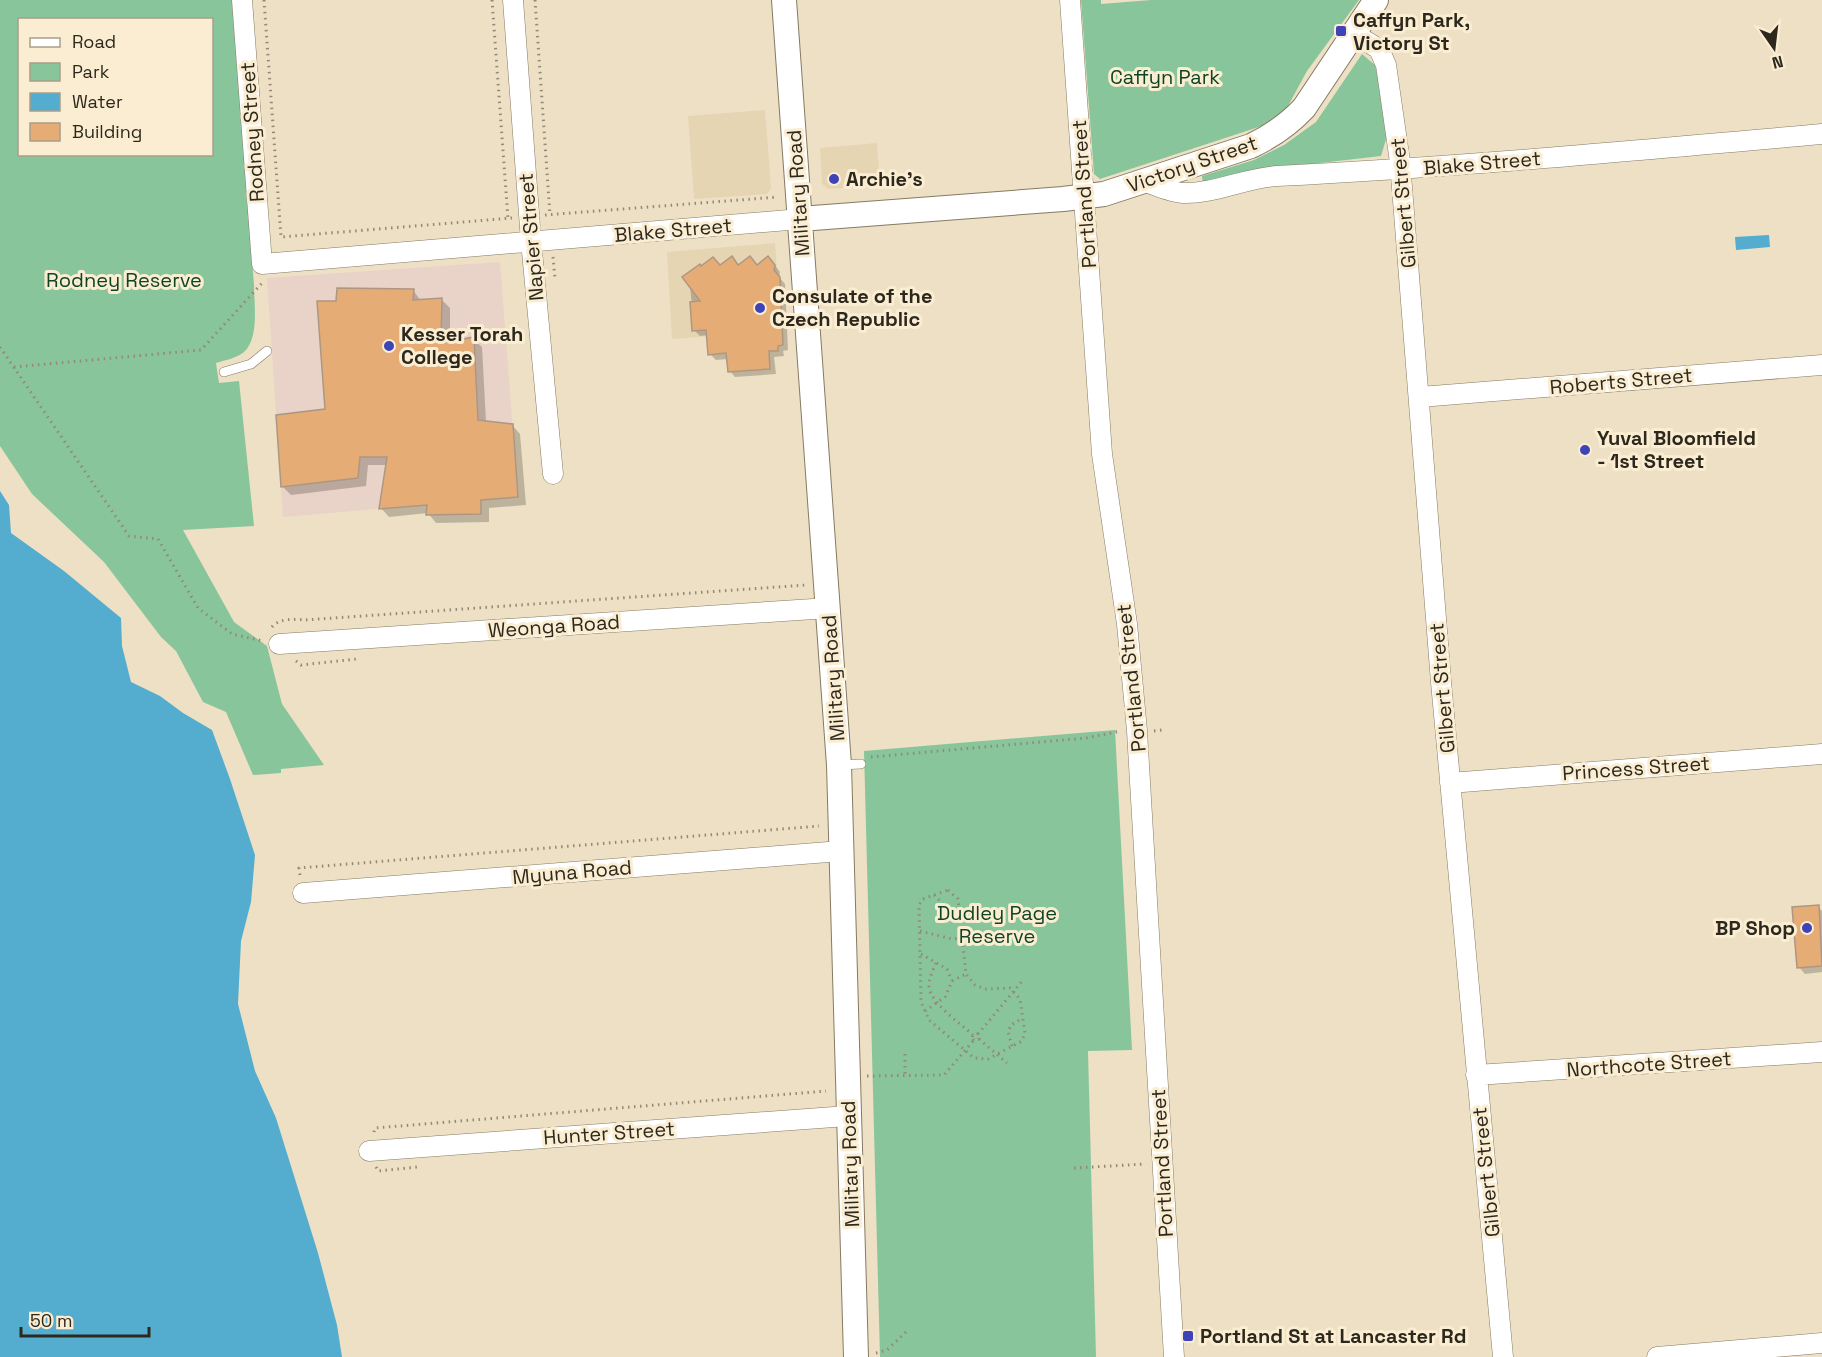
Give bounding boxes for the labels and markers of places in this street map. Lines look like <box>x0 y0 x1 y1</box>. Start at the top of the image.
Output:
place label: Caffyn Park, Victory St <box>1353 7 1470 56</box>
marker: Caffyn Park, Victory St <box>1334 24 1348 38</box>
place label: Archie's <box>846 166 923 192</box>
marker: Archie's <box>827 172 841 186</box>
place label: Consulate of the Czech Republic <box>772 283 932 332</box>
marker: Consulate of the Czech Republic <box>753 301 767 315</box>
place label: Kesser Torah College <box>401 321 523 370</box>
marker: Kesser Torah College <box>382 339 396 353</box>
place label: Yuval Bloomfield - 1st Street <box>1597 425 1756 474</box>
marker: Yuval Bloomfield - 1st Street <box>1578 443 1592 457</box>
place label: BP Shop <box>1715 915 1795 941</box>
marker: BP Shop <box>1800 921 1814 935</box>
place label: Portland St at Lancaster Rd <box>1200 1323 1466 1349</box>
marker: Portland St at Lancaster Rd <box>1181 1329 1195 1343</box>

